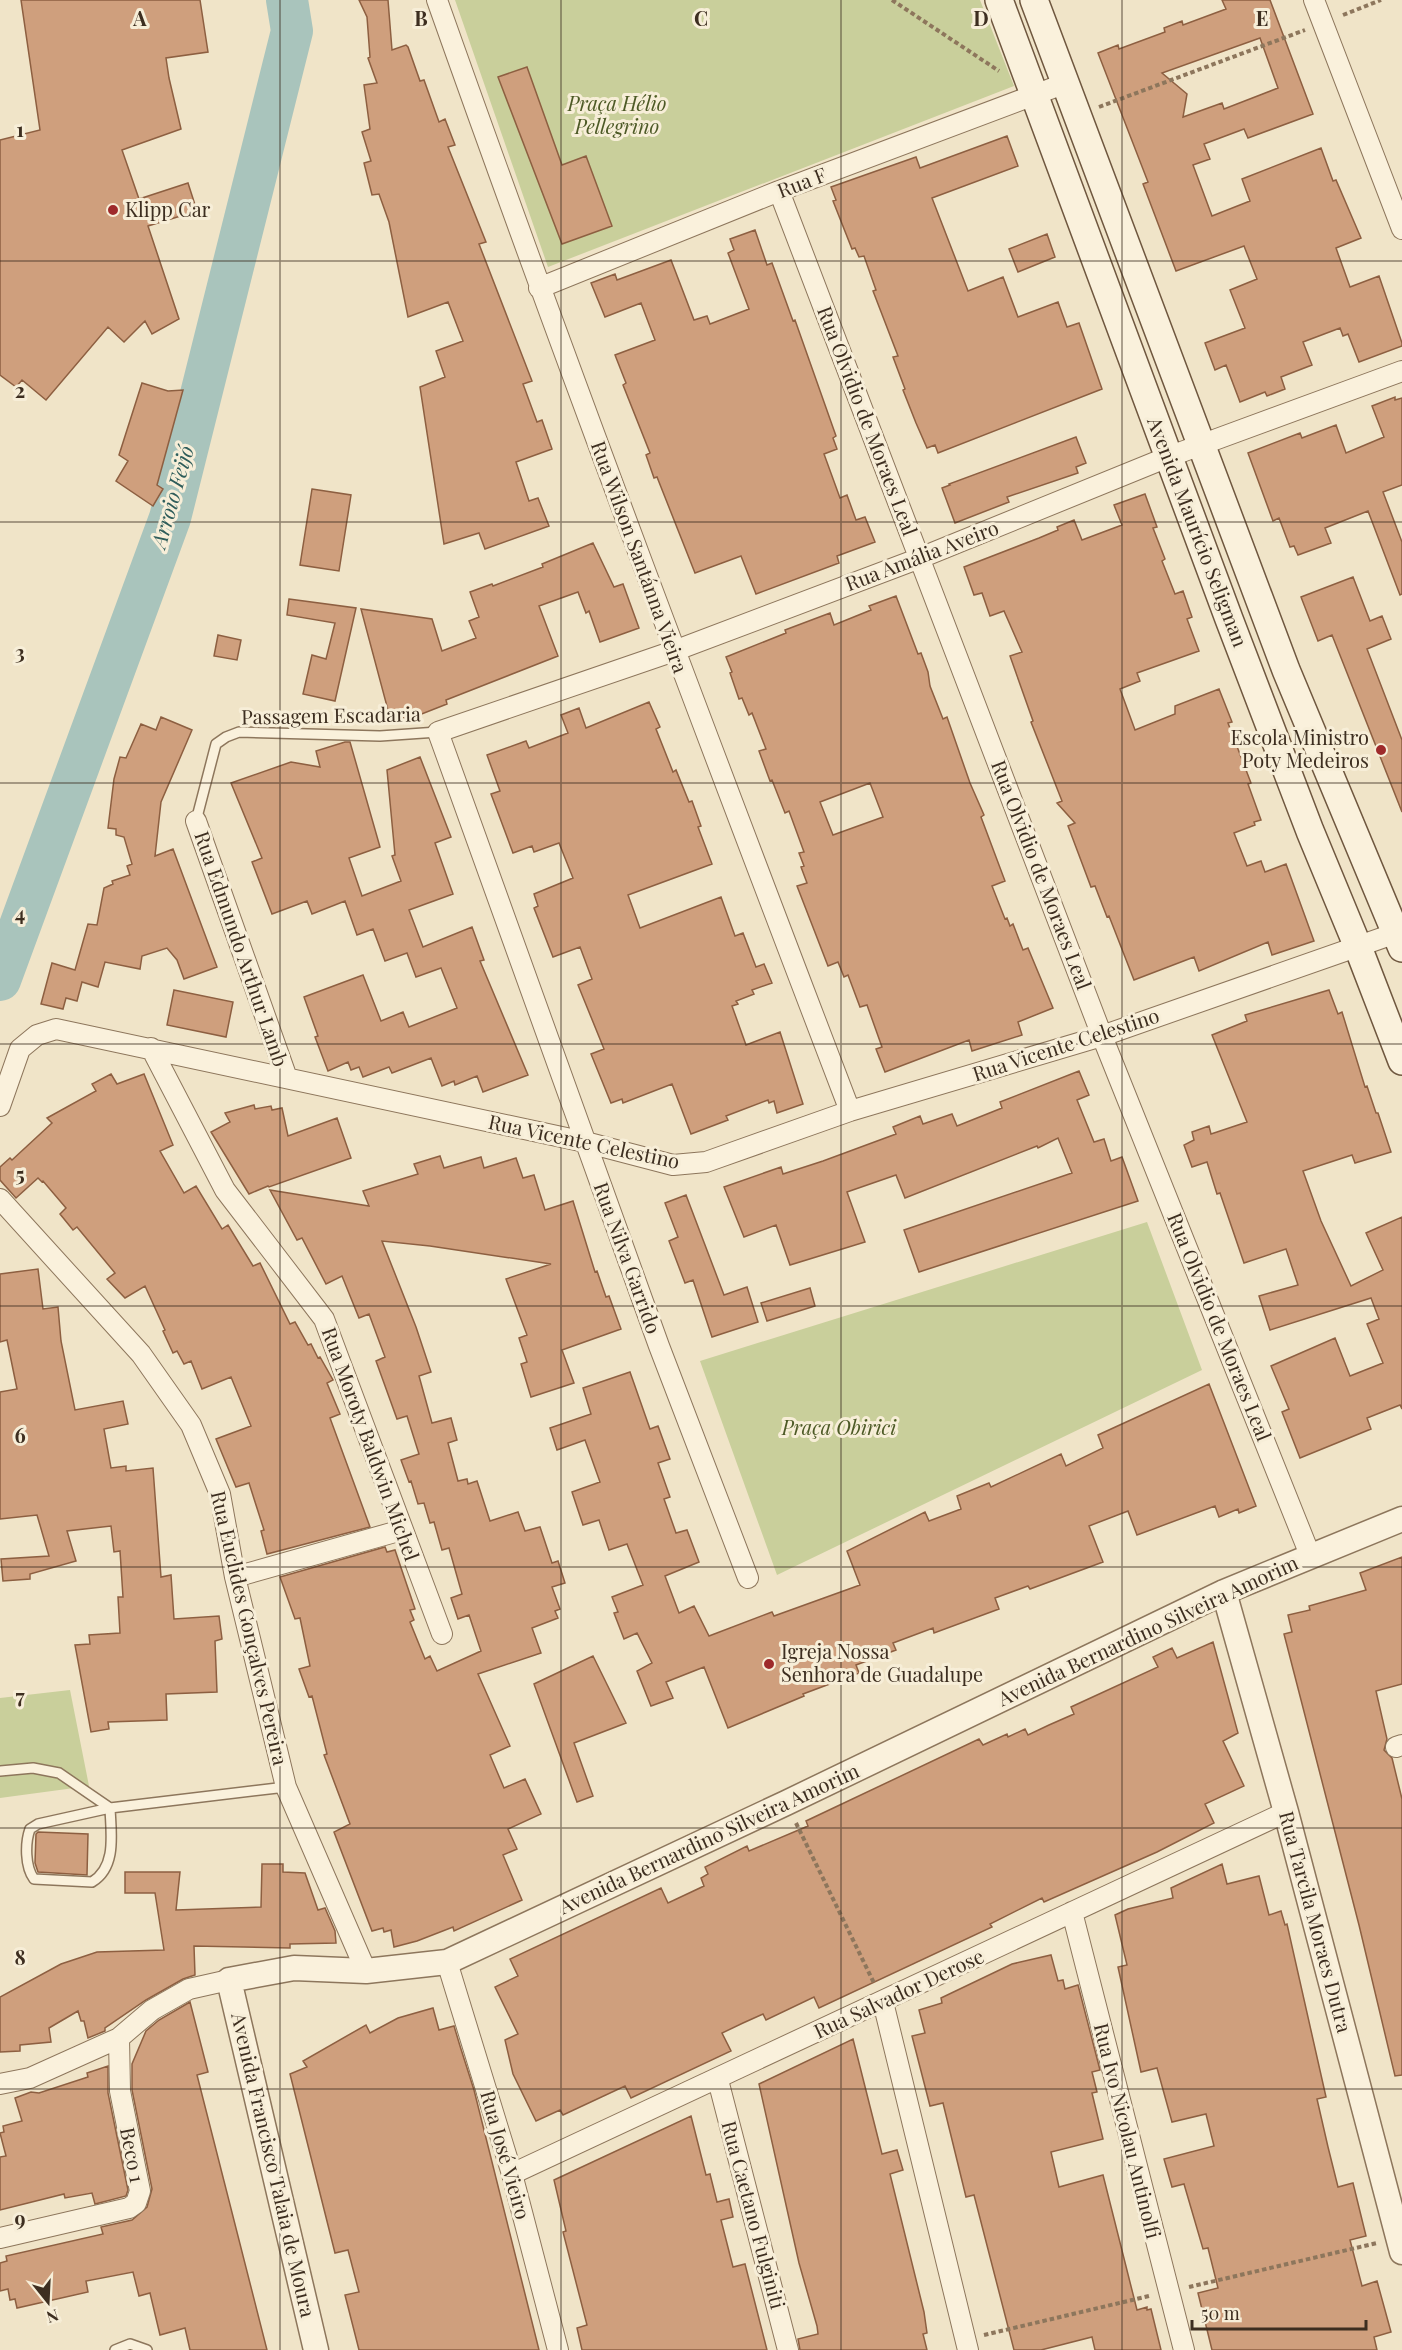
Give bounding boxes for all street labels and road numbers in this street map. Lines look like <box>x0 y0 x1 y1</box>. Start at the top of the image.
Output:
street label: Rua F <box>773 160 830 203</box>
street label: Rua Olvidio de Moraes Leal <box>812 302 925 539</box>
street label: Avenida Maurício Seligman <box>1142 412 1255 650</box>
street label: Rua Wilson Santánna Vieira <box>586 437 695 676</box>
street label: Rua Amália Aveiro <box>841 513 1002 596</box>
street label: Passagem Escadaria <box>241 699 421 730</box>
street label: Rua Olvidio de Moraes Leal <box>986 756 1099 993</box>
street label: Rua Edmundo Arthur Lamb <box>189 827 295 1070</box>
street label: Rua Vicente Celestino <box>969 1001 1162 1087</box>
street label: Rua Vicente Celestino <box>486 1107 682 1174</box>
street label: Rua Nilva Garrido <box>588 1178 668 1337</box>
street label: Rua Olvidio de Moraes Leal <box>1162 1208 1279 1445</box>
street label: Rua Moroty Baldwin Michel <box>317 1323 426 1564</box>
street label: Rua Euclides Gonçalves Pereira <box>206 1488 295 1768</box>
street label: Avenida Bernardino Silveira Amorim <box>992 1548 1302 1712</box>
street label: Avenida Bernardino Silveira Amorim <box>553 1756 863 1920</box>
street label: Rua Tarcila Moraes Dutra <box>1274 1808 1359 2035</box>
street label: Rua Salvador Derose <box>809 1941 988 2044</box>
street label: Avenida Francisco Talaia de Moura <box>226 2009 323 2320</box>
street label: Rua Ivo Nicolau Antinolfi <box>1089 2020 1168 2241</box>
street label: Rua José Vieiro <box>475 2087 538 2222</box>
street label: Rua Caetano Fulginiti <box>716 2117 793 2312</box>
street label: Beco 1 <box>115 2125 152 2185</box>

